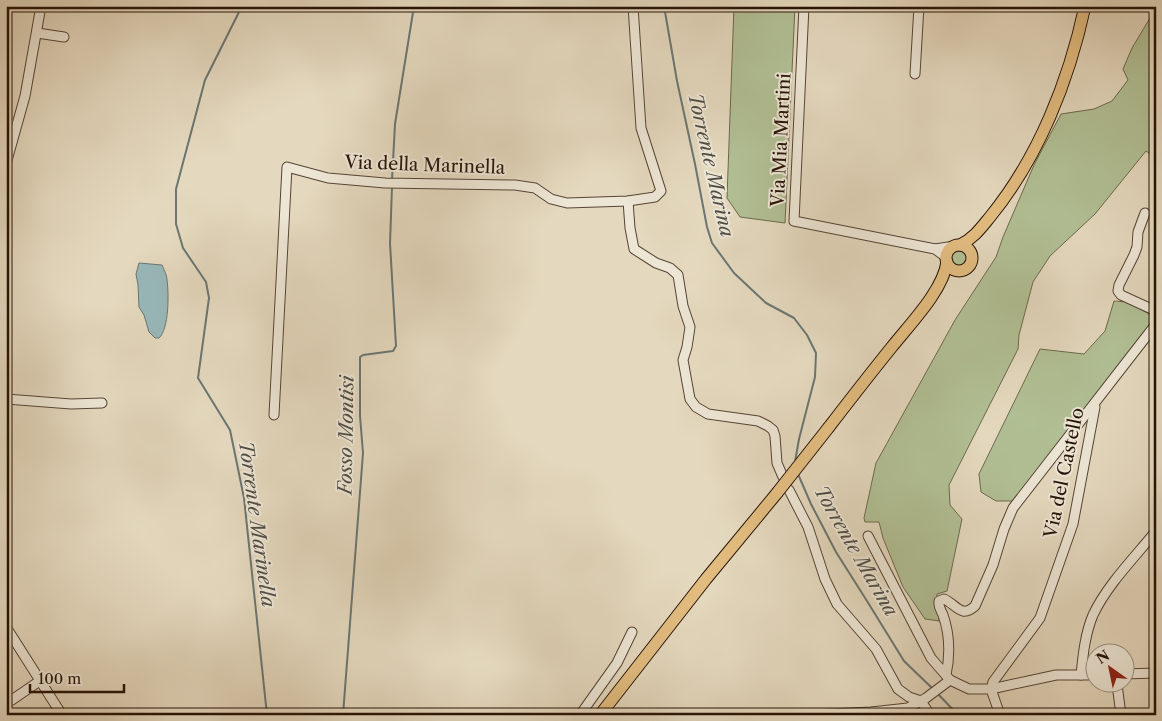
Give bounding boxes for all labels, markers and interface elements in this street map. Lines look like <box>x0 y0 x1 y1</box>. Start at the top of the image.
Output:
street label: Via Mia Martini <box>766 72 796 208</box>
water label: Torrente Marina <box>683 91 739 240</box>
street label: Via della Marinella <box>343 151 506 179</box>
water label: Fosso Montisi <box>333 374 359 497</box>
street label: Via del Castello <box>1039 406 1089 541</box>
water label: Torrente Marinella <box>234 439 280 609</box>
water label: Torrente Marina <box>809 482 903 621</box>
north arrow <box>1084 644 1134 694</box>
text: N <box>1093 646 1113 668</box>
scale bar <box>30 661 124 693</box>
text: 100 m <box>38 669 81 688</box>

